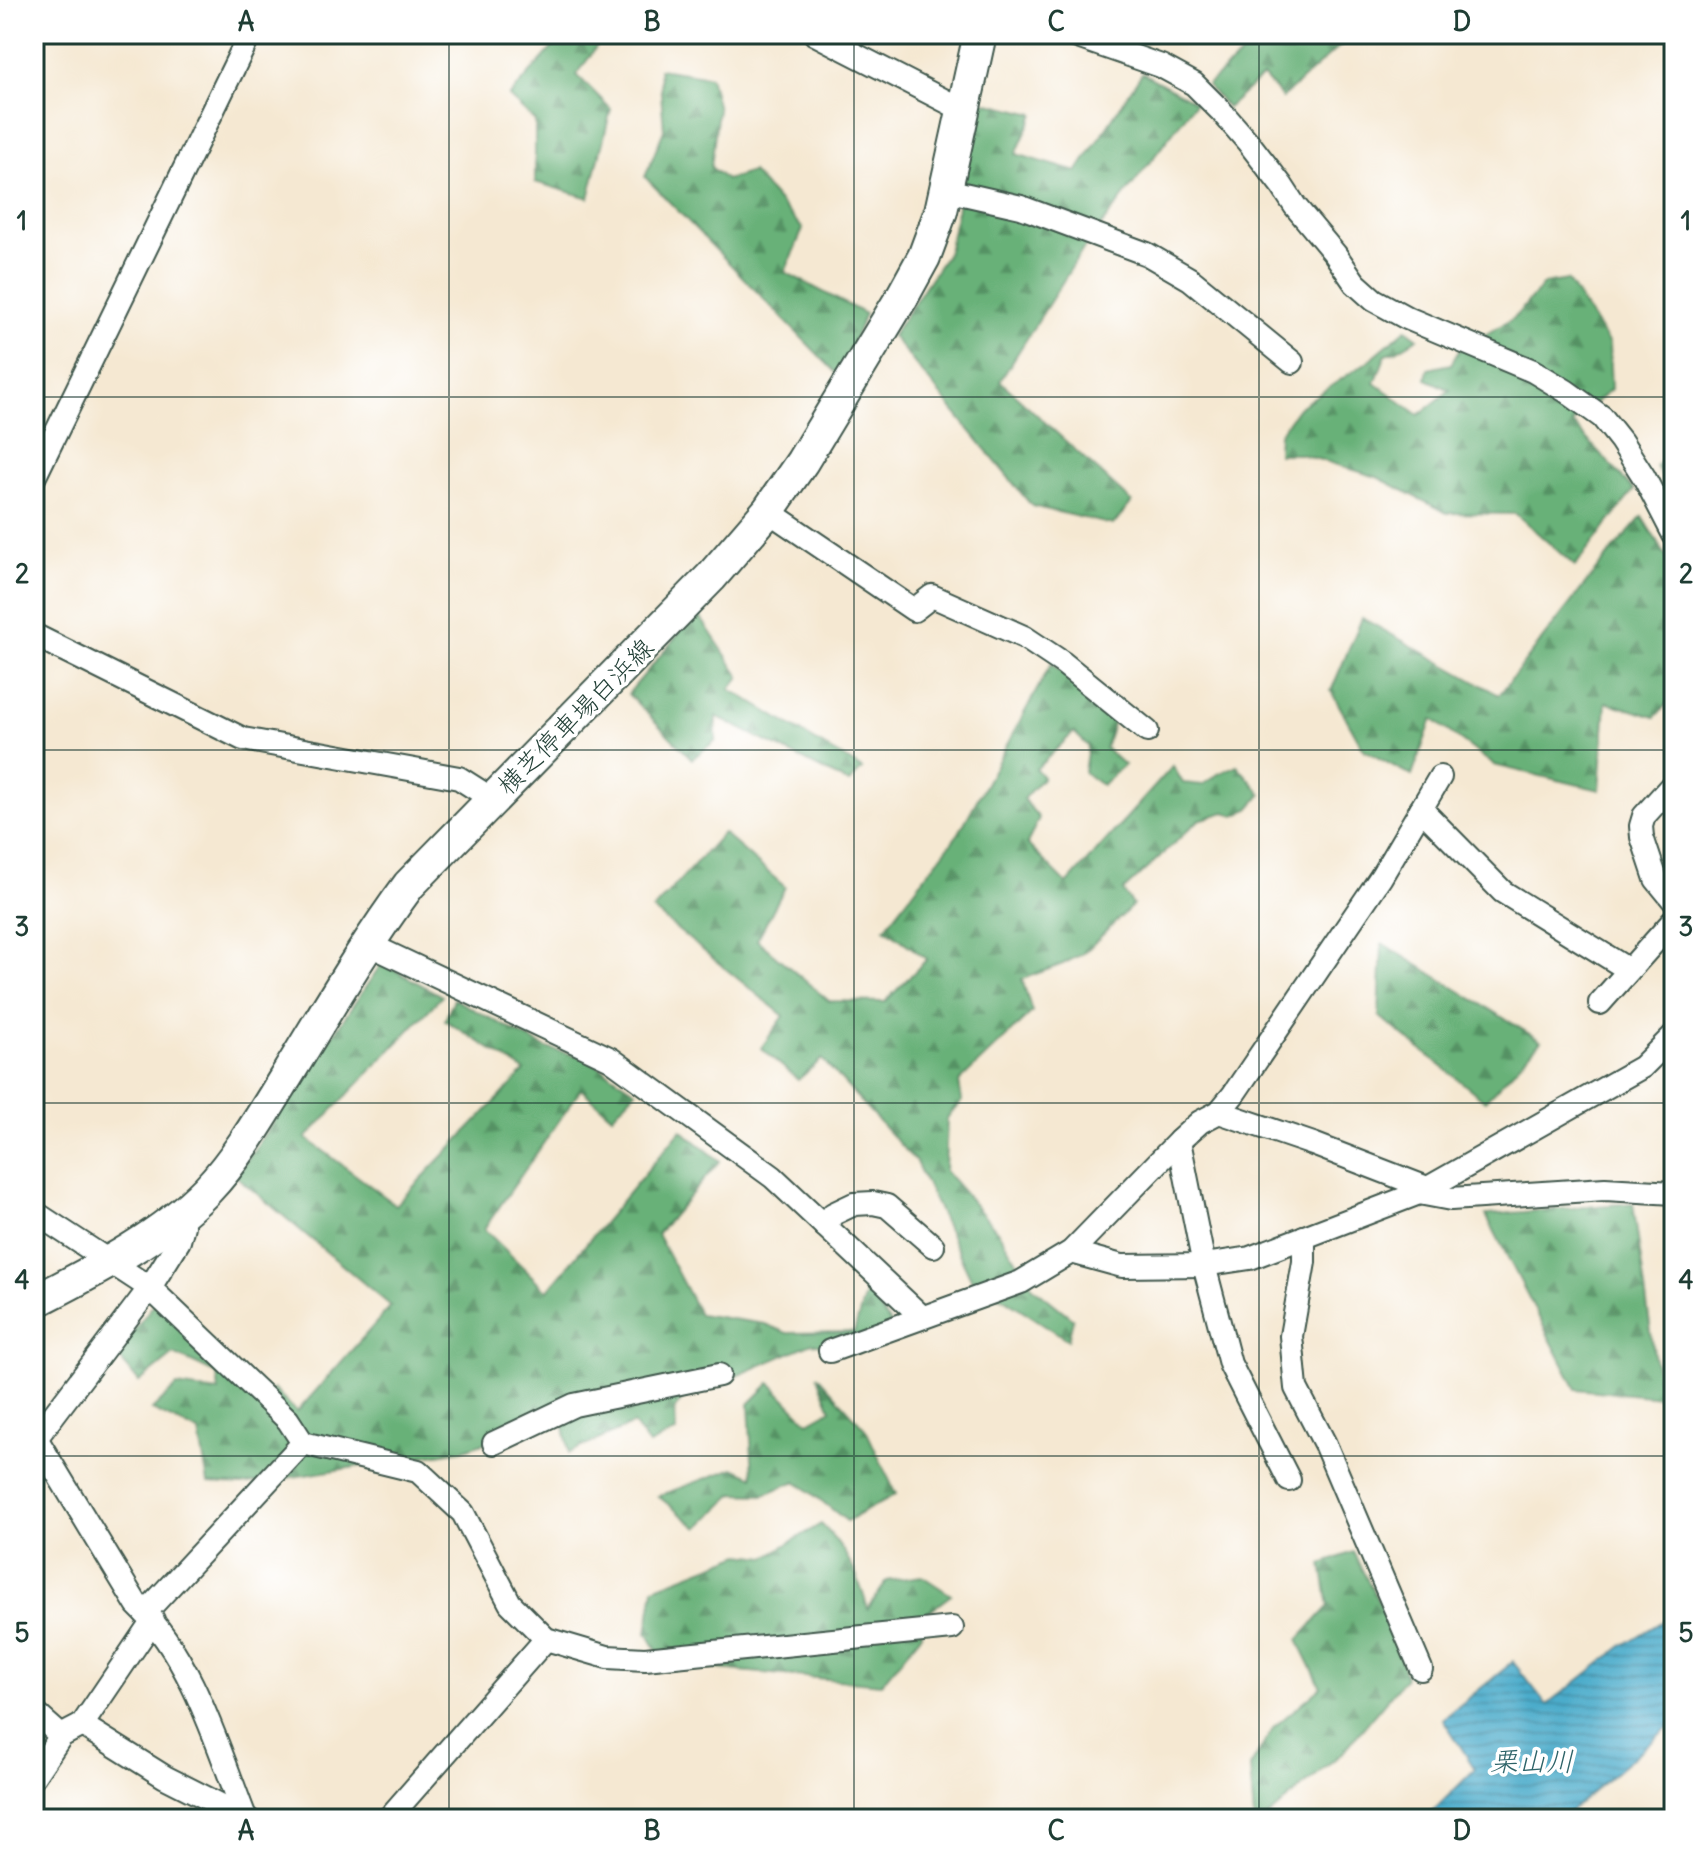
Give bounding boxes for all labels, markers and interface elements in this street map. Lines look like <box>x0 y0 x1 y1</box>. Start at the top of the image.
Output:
text: A <box>238 5 255 38</box>
text: B <box>643 5 661 38</box>
text: C <box>1047 5 1065 38</box>
text: D <box>1453 5 1471 38</box>
text: 1 <box>17 204 27 237</box>
text: 1 <box>1681 204 1691 237</box>
text: 2 <box>15 557 29 590</box>
text: 2 <box>1679 557 1693 590</box>
street label: 横芝停車場白浜線 <box>490 631 660 801</box>
text: 3 <box>15 910 29 943</box>
text: 3 <box>1679 910 1693 943</box>
text: 4 <box>14 1263 30 1296</box>
text: 4 <box>1678 1263 1694 1296</box>
text: 5 <box>15 1616 30 1649</box>
text: 5 <box>1679 1616 1694 1649</box>
water label: 栗山川 <box>1490 1743 1574 1779</box>
text: A <box>238 1814 255 1847</box>
text: B <box>643 1814 661 1847</box>
text: C <box>1047 1814 1065 1847</box>
text: D <box>1453 1814 1471 1847</box>

